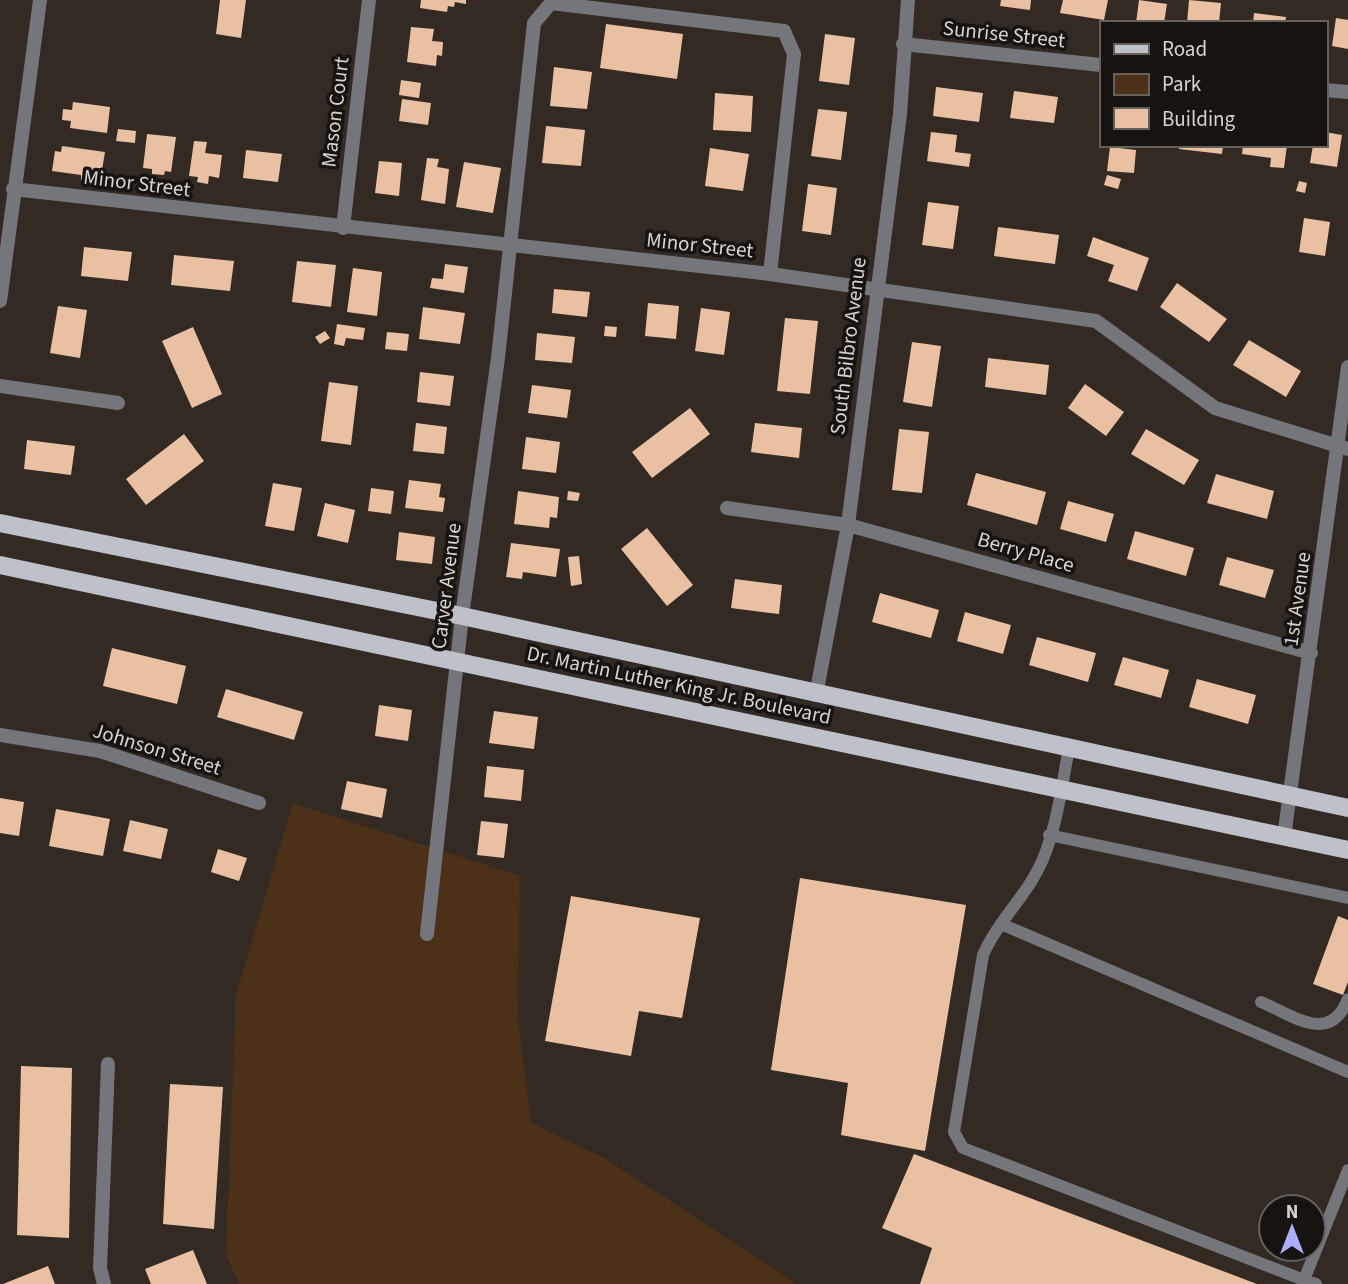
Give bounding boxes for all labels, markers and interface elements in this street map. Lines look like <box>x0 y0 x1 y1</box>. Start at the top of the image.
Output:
street label: Sunrise Street <box>941 13 1067 55</box>
legend <box>1100 21 1327 147</box>
text: Road <box>1162 34 1207 64</box>
street label: Mason Court <box>313 55 357 169</box>
text: Park <box>1162 69 1202 99</box>
text: Building <box>1162 104 1236 134</box>
street label: Minor Street <box>82 162 192 204</box>
street label: Minor Street <box>645 224 755 266</box>
street label: South Bilbro Avenue <box>822 256 874 436</box>
street label: Carver Avenue <box>423 521 469 651</box>
street label: Berry Place <box>974 524 1078 580</box>
street label: 1st Avenue <box>1276 550 1318 648</box>
street label: Dr. Martin Luther King Jr. Boulevard <box>524 638 834 732</box>
street label: Johnson Street <box>89 715 225 783</box>
north arrow <box>1257 1193 1327 1263</box>
text: N <box>1286 1199 1298 1226</box>

